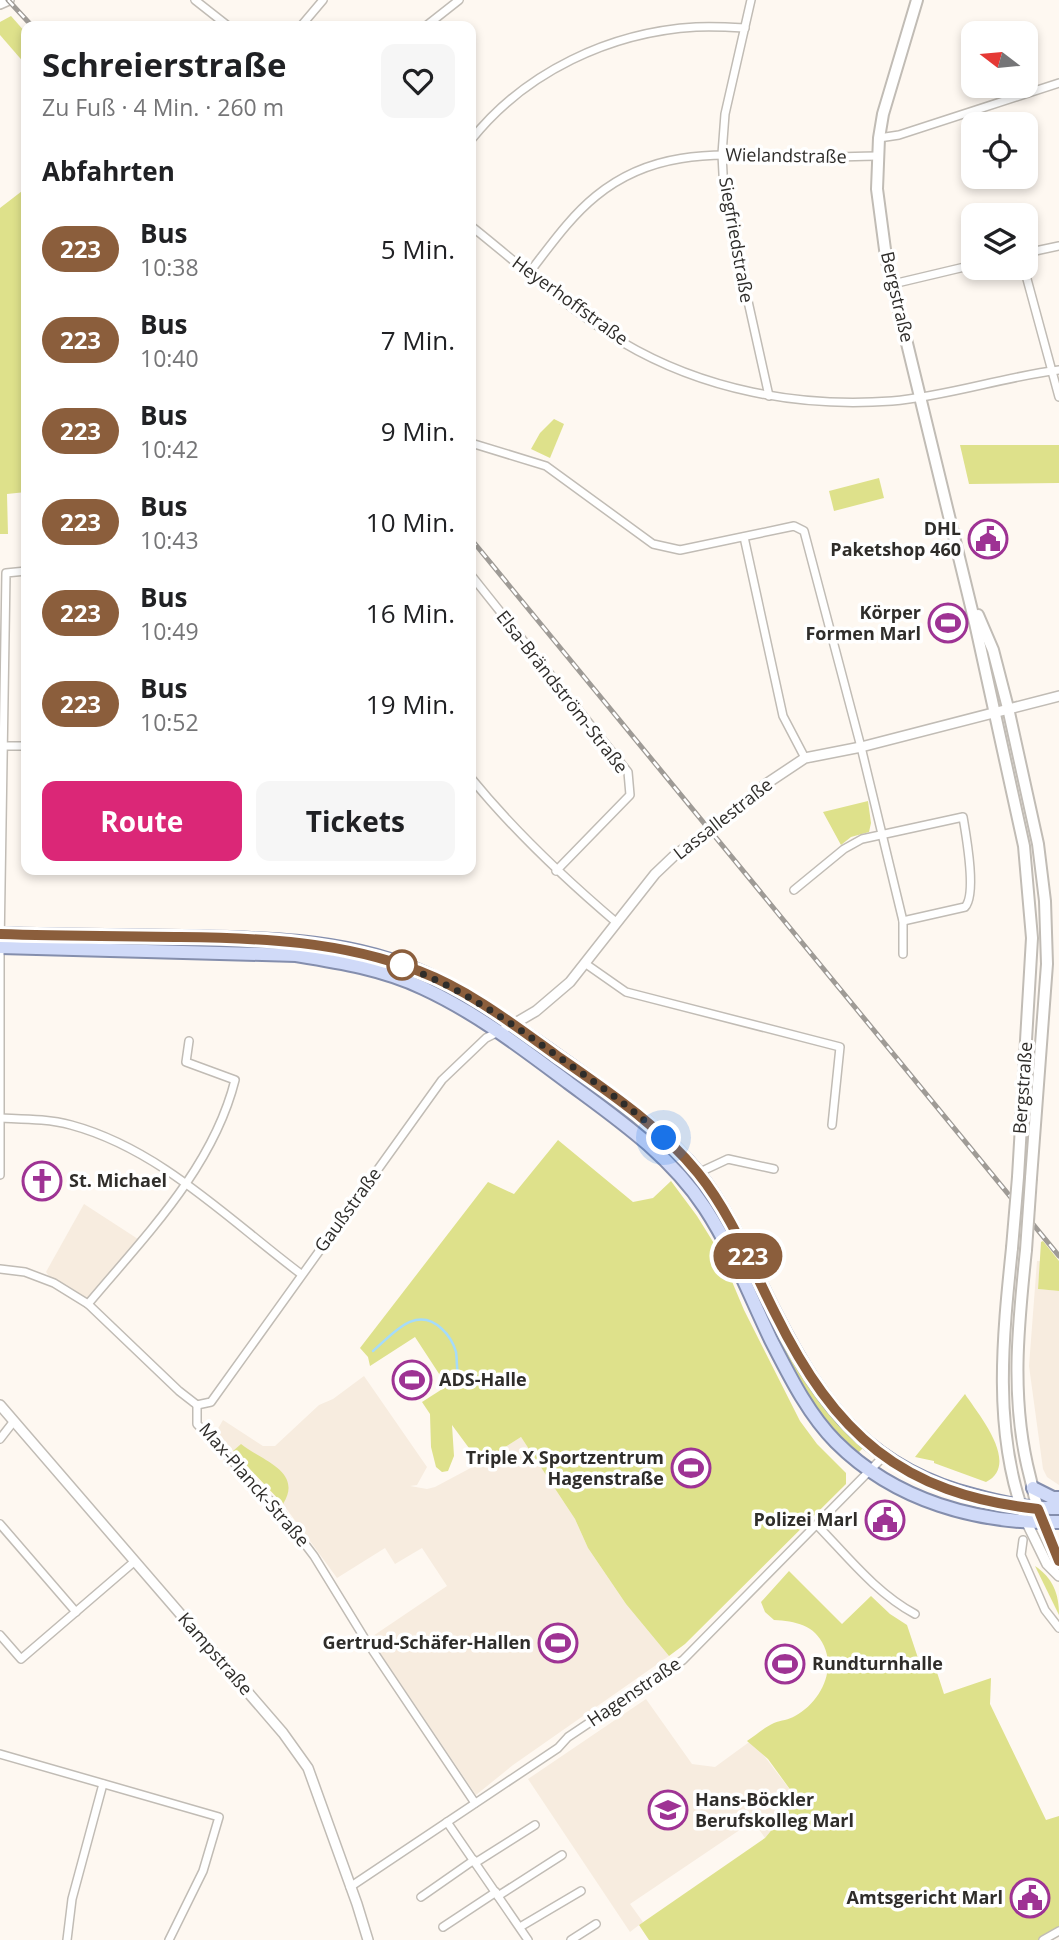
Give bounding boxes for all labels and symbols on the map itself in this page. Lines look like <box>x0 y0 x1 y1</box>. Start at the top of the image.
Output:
north arrow <box>961 21 1038 98</box>
street label: Wielandstraße <box>725 142 847 168</box>
street label: Siegfriedstraße <box>714 175 760 304</box>
street label: Bergstraße <box>876 249 920 345</box>
street label: Heyerhoffstraße <box>508 250 633 350</box>
place label: DHL Paketshop 460 <box>830 516 961 561</box>
public building icon: DHL Paketshop 460 <box>967 518 1009 560</box>
place label: Körper Formen Marl <box>805 600 921 645</box>
sports icon: Körper Formen Marl <box>927 602 969 644</box>
street label: Elsa-Brändström-Straße <box>492 605 634 778</box>
street label: Lassallestraße <box>668 772 777 864</box>
unlabelled marker <box>387 950 417 980</box>
street label: Bergstraße <box>1007 1041 1037 1135</box>
your location <box>646 1120 681 1155</box>
church icon: St. Michael <box>21 1160 63 1202</box>
street label: Gaußstraße <box>308 1162 386 1257</box>
place label: St. Michael <box>69 1168 167 1192</box>
line badge: 223 <box>708 1233 788 1279</box>
sports icon: ADS-Halle <box>391 1359 433 1401</box>
place label: ADS-Halle <box>439 1367 527 1391</box>
street label: Max-Planck-Straße <box>194 1417 315 1551</box>
place label: Triple X Sportzentrum Hagenstraße <box>466 1445 664 1490</box>
sports icon: Triple X Sportzentrum Hagenstraße <box>670 1447 712 1489</box>
public building icon: Polizei Marl <box>864 1499 906 1541</box>
place label: Polizei Marl <box>753 1507 858 1531</box>
street label: Kampstraße <box>173 1607 258 1700</box>
sports icon: Gertrud-Schäfer-Hallen <box>537 1622 579 1664</box>
place label: Gertrud-Schäfer-Hallen <box>323 1630 531 1654</box>
sports icon: Rundturnhalle <box>764 1643 806 1685</box>
street label: Hagenstraße <box>582 1651 685 1731</box>
place label: Rundturnhalle <box>812 1651 943 1675</box>
place label: Hans-Böckler Berufskolleg Marl <box>695 1787 854 1832</box>
school or university icon: Hans-Böckler Berufskolleg Marl <box>647 1789 689 1831</box>
public building icon: Amtsgericht Marl <box>1009 1877 1051 1919</box>
place label: Amtsgericht Marl <box>847 1885 1003 1909</box>

